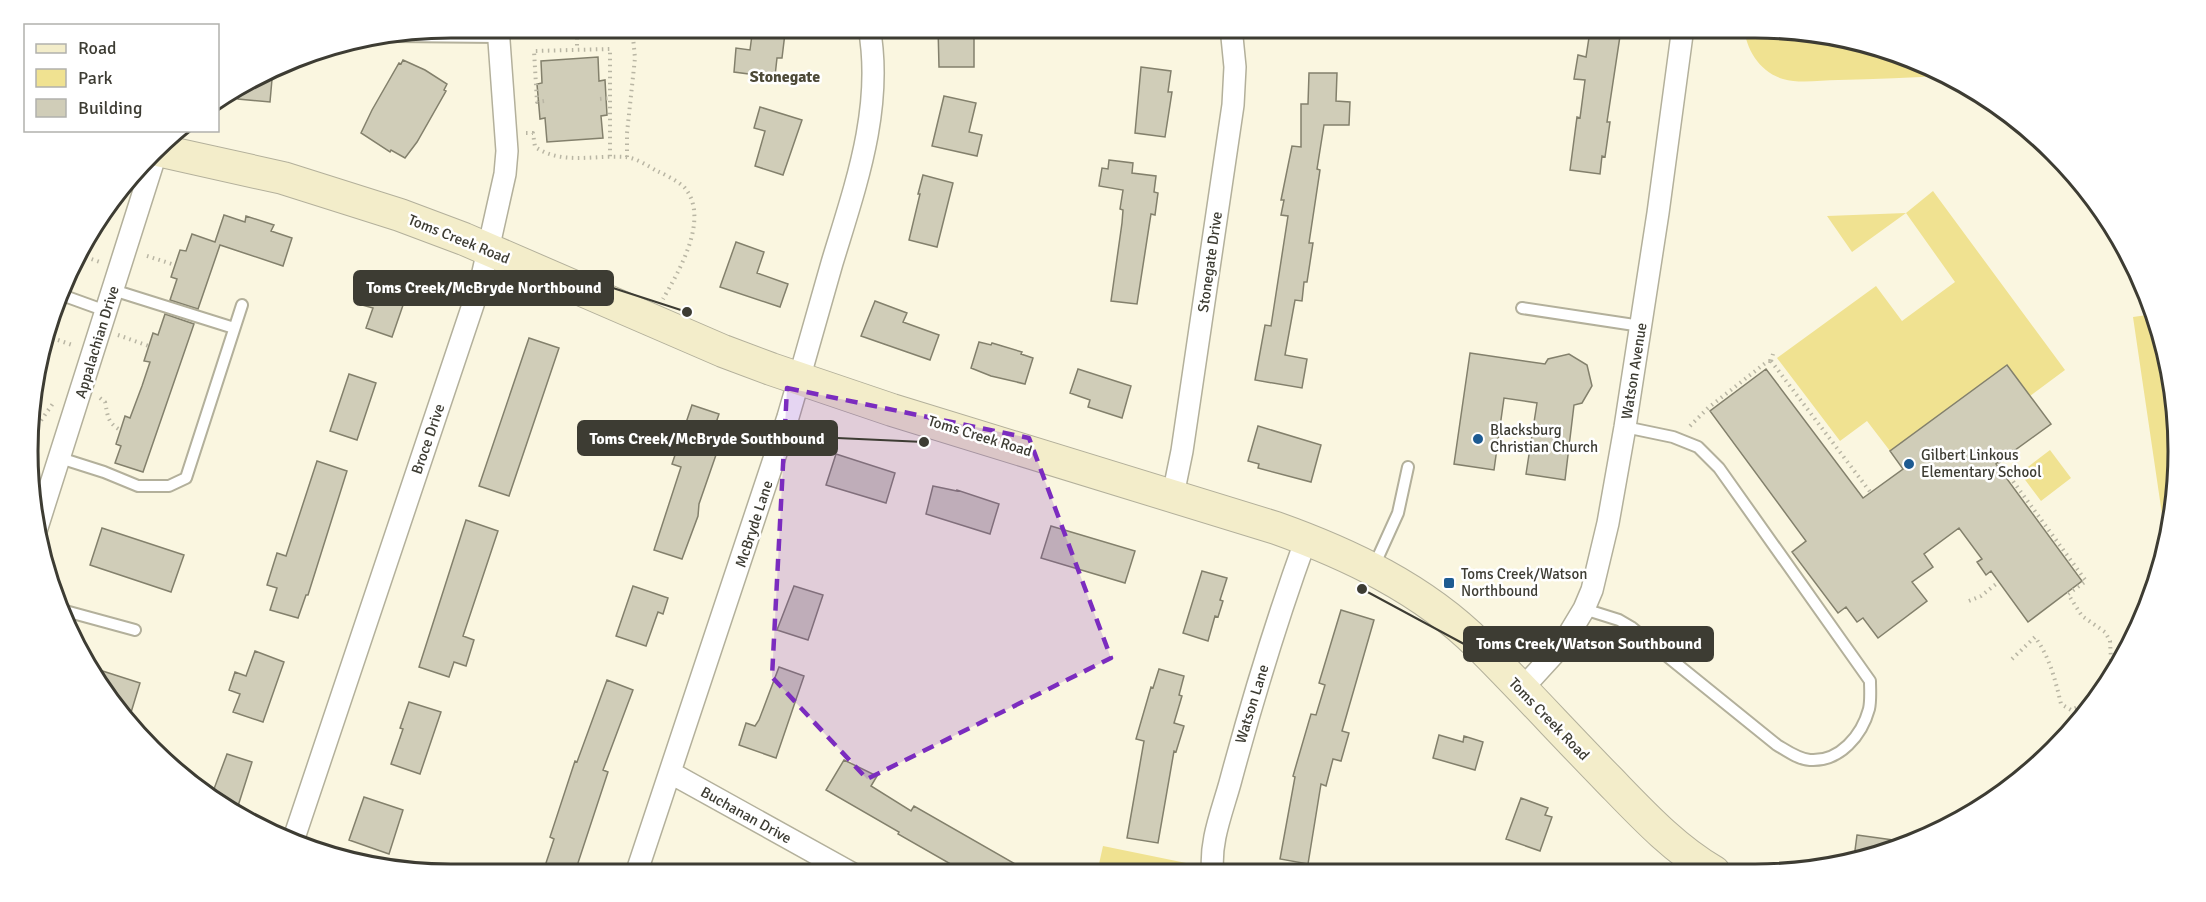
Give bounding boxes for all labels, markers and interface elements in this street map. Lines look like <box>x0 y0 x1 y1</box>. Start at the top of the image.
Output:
legend <box>24 24 219 132</box>
text: Road <box>78 37 117 59</box>
text: Park <box>78 67 113 89</box>
district label: Stonegate <box>750 67 820 87</box>
text: Building <box>78 97 142 119</box>
street label: Toms Creek Road <box>406 210 512 268</box>
street label: Stonegate Drive <box>1194 210 1226 314</box>
callout: Toms Creek/McBryde Northbound <box>354 271 613 305</box>
text: Toms Creek/McBryde Northbound <box>366 278 602 298</box>
street label: Appalachian Drive <box>71 284 123 400</box>
street label: Watson Avenue <box>1617 321 1651 421</box>
street label: Broce Drive <box>408 401 448 477</box>
street label: Toms Creek Road <box>926 412 1034 460</box>
callout: Toms Creek/McBryde Southbound <box>578 421 837 455</box>
place label: Blacksburg Christian Church <box>1490 421 1598 456</box>
text: Toms Creek/McBryde Southbound <box>589 429 825 449</box>
marker: Blacksburg Christian Church <box>1471 432 1485 446</box>
place label: Gilbert Linkous Elementary School <box>1921 446 2042 481</box>
marker: Gilbert Linkous Elementary School <box>1902 457 1916 471</box>
street label: McBryde Lane <box>731 478 777 570</box>
place label: Toms Creek/Watson Northbound <box>1461 565 1587 600</box>
marker: Toms Creek/Watson Northbound <box>1442 576 1456 590</box>
callout: Toms Creek/Watson Southbound <box>1464 627 1713 661</box>
text: Toms Creek/Watson Southbound <box>1476 634 1702 654</box>
street label: Watson Lane <box>1231 662 1273 746</box>
street label: Toms Creek Road <box>1505 674 1593 764</box>
street label: Buchanan Drive <box>698 783 794 847</box>

